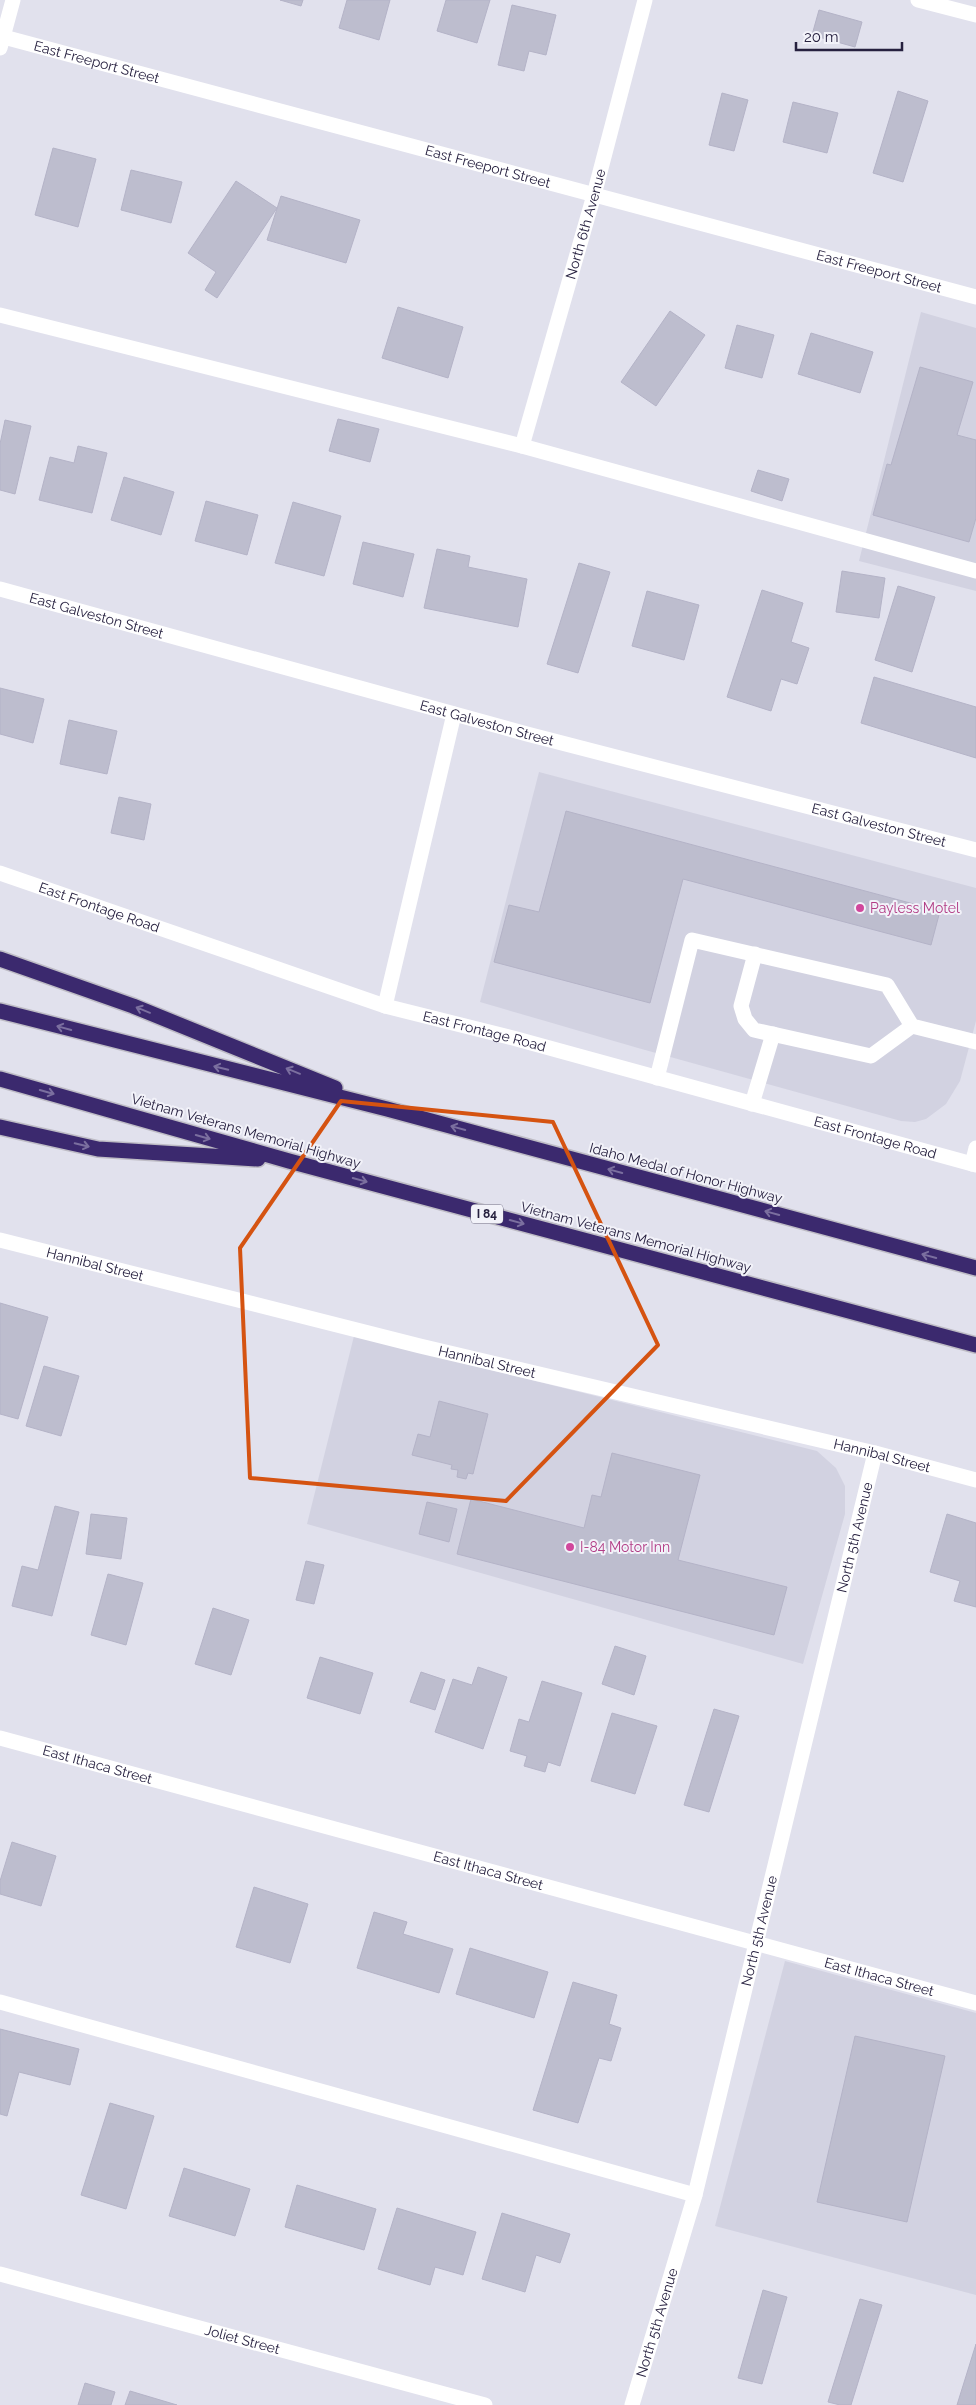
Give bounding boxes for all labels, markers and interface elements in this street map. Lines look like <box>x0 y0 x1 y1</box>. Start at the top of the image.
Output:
scale bar <box>796 20 902 52</box>
text: 20 m <box>804 28 839 46</box>
street label: East Freeport Street <box>32 37 161 86</box>
street label: East Freeport Street <box>423 142 553 191</box>
street label: North 6th Avenue <box>562 167 609 281</box>
street label: East Freeport Street <box>815 247 944 296</box>
street label: East Galveston Street <box>28 589 165 642</box>
street label: East Galveston Street <box>418 697 556 749</box>
street label: East Galveston Street <box>810 800 948 850</box>
street label: East Frontage Road <box>37 879 162 935</box>
place label: Payless Motel <box>870 900 960 916</box>
marker: Payless Motel <box>854 902 866 914</box>
one-way arrow <box>136 1005 151 1015</box>
street label: East Frontage Road <box>421 1008 548 1055</box>
one-way arrow <box>56 1022 72 1032</box>
one-way arrow <box>214 1063 230 1072</box>
one-way arrow <box>286 1066 301 1075</box>
one-way arrow <box>38 1088 54 1098</box>
street label: Vietnam Veterans Memorial Highway <box>129 1091 363 1172</box>
street label: East Frontage Road <box>812 1113 938 1162</box>
one-way arrow <box>451 1123 467 1133</box>
one-way arrow <box>195 1133 211 1142</box>
street label: Idaho Medal of Honor Highway <box>588 1140 785 1207</box>
one-way arrow <box>73 1141 89 1150</box>
one-way arrow <box>608 1165 624 1175</box>
one-way arrow <box>351 1176 367 1186</box>
street label: Vietnam Veterans Memorial Highway <box>519 1198 753 1276</box>
road number: I 84 <box>471 1204 503 1224</box>
one-way arrow <box>765 1208 781 1217</box>
one-way arrow <box>508 1218 524 1227</box>
street label: Hannibal Street <box>45 1244 145 1284</box>
one-way arrow <box>921 1250 937 1260</box>
street label: Hannibal Street <box>437 1343 538 1381</box>
street label: Hannibal Street <box>832 1436 933 1476</box>
street label: North 5th Avenue <box>833 1480 876 1594</box>
place label: I-84 Motor Inn <box>580 1539 670 1555</box>
marker: I-84 Motor Inn <box>564 1541 576 1553</box>
street label: East Ithaca Street <box>41 1742 154 1787</box>
street label: East Ithaca Street <box>432 1848 545 1893</box>
street label: North 5th Avenue <box>738 1874 780 1988</box>
street label: East Ithaca Street <box>823 1954 936 1999</box>
street label: North 5th Avenue <box>633 2266 681 2379</box>
street label: Joliet Street <box>203 2322 282 2357</box>

